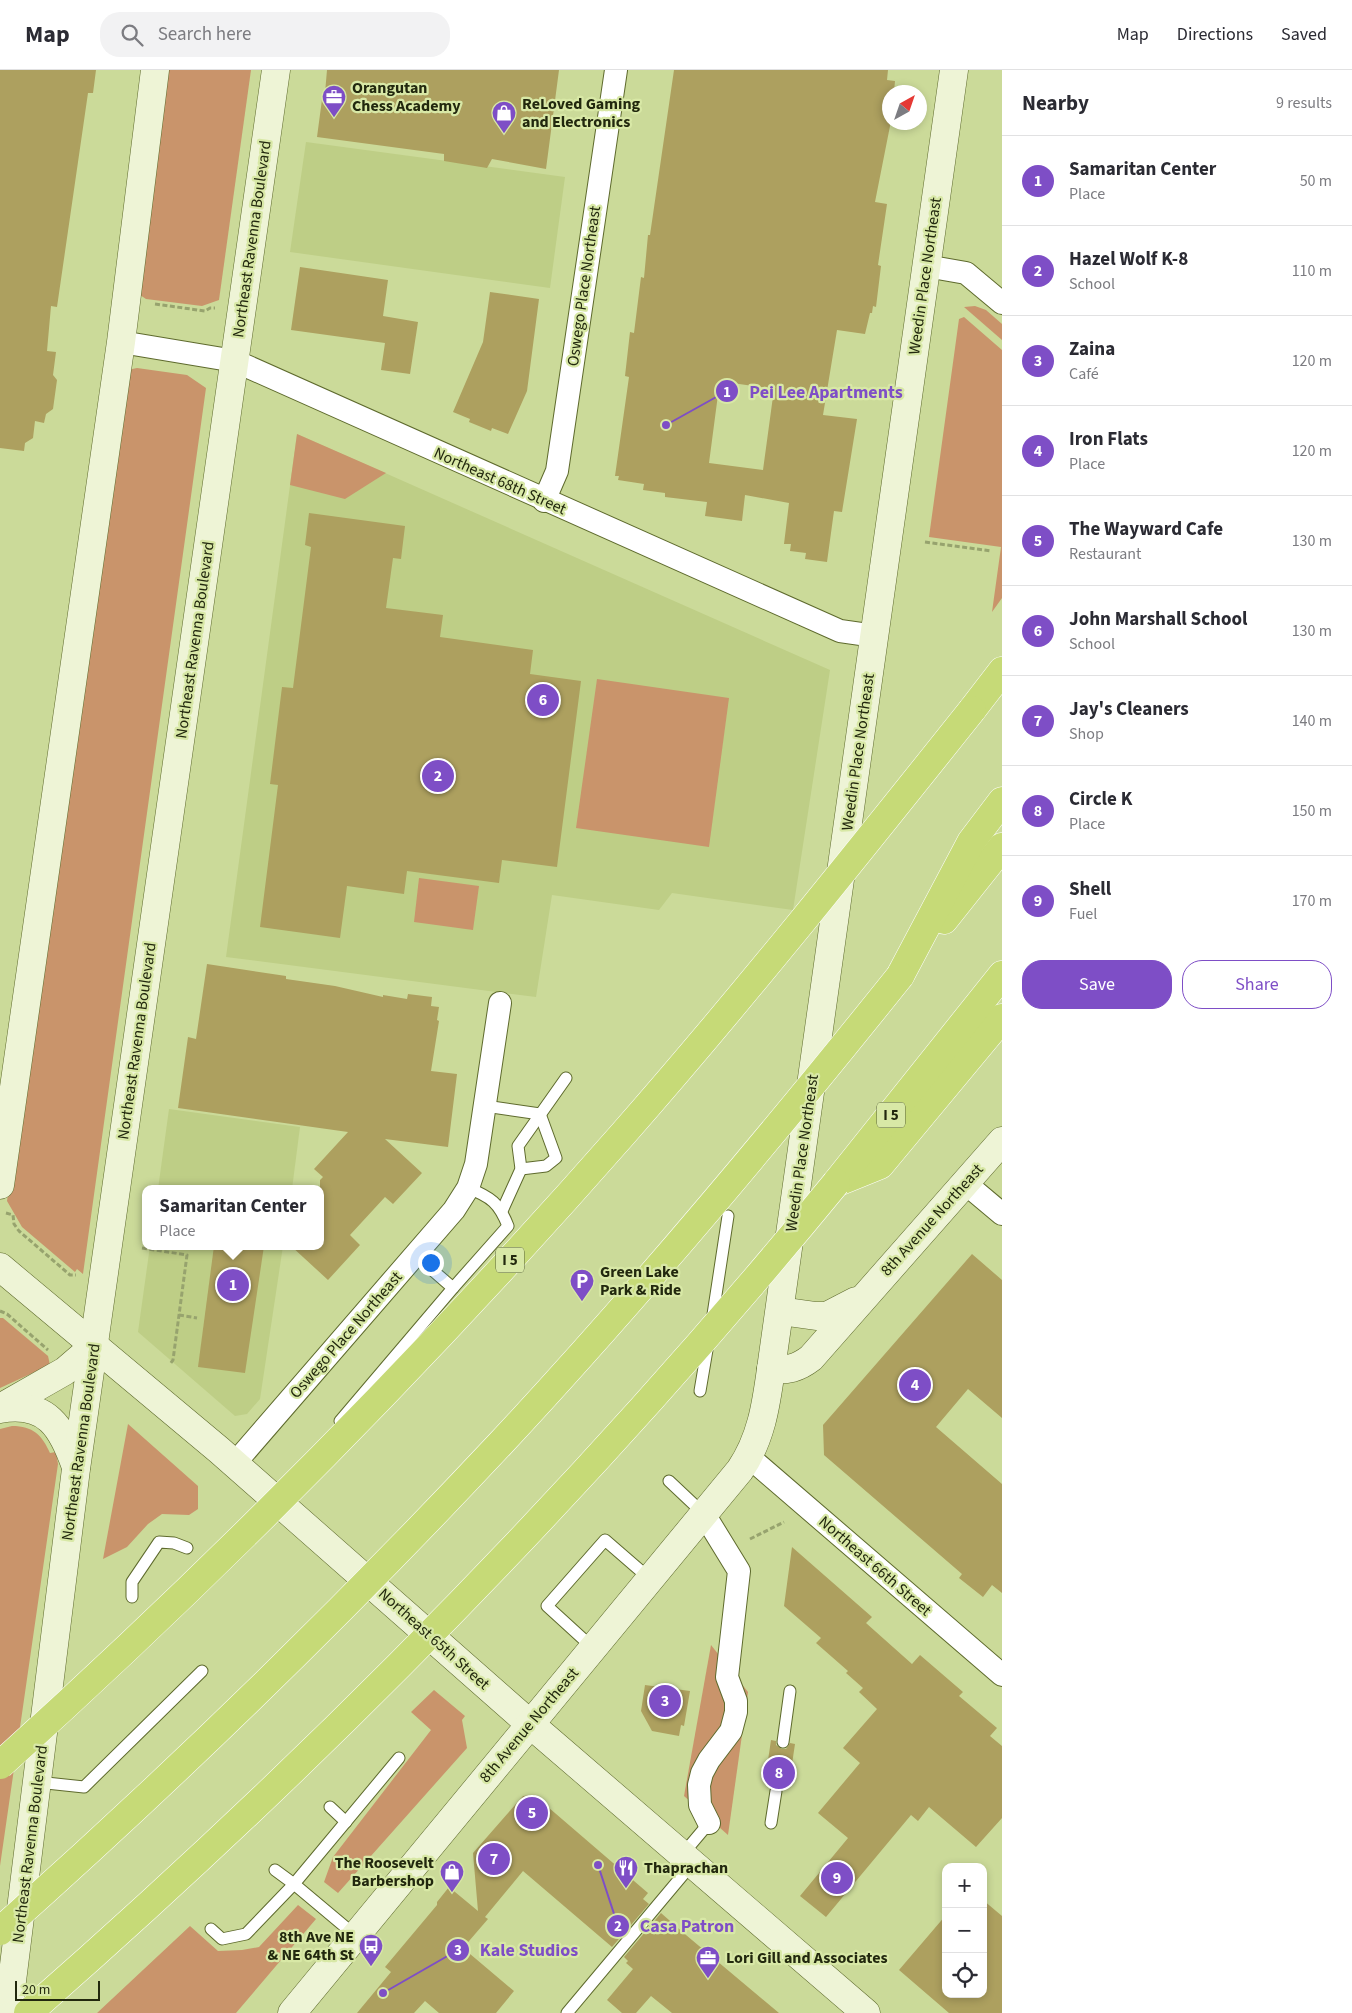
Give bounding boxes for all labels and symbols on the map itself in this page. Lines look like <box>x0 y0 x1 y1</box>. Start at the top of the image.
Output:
place label: Orangutan Chess Academy <box>352 77 461 117</box>
office icon: Orangutan Chess Academy <box>321 84 347 118</box>
north arrow <box>882 85 927 130</box>
place label: ReLoved Gaming and Electronics <box>522 93 641 133</box>
shop icon: ReLoved Gaming and Electronics <box>491 100 517 134</box>
street label: Northeast Ravenna Boulevard <box>227 139 277 339</box>
street label: Weedin Place Northeast <box>903 195 947 356</box>
street label: Oswego Place Northeast <box>562 204 606 368</box>
callout: Pei Lee Apartments <box>714 375 913 408</box>
text: Pei Lee Apartments <box>749 380 903 405</box>
text: 1 <box>723 382 731 403</box>
street label: Northeast 68th Street <box>430 442 570 520</box>
street label: Northeast Ravenna Boulevard <box>170 540 220 740</box>
street label: Weedin Place Northeast <box>836 671 880 832</box>
pin: 6 <box>527 681 559 719</box>
pin: 2 <box>422 757 454 795</box>
street label: Northeast Ravenna Boulevard <box>112 941 162 1141</box>
street label: Weedin Place Northeast <box>780 1072 824 1233</box>
road number: I 5 <box>877 1102 905 1128</box>
street label: 8th Avenue Northeast <box>876 1159 989 1281</box>
road number: I 5 <box>496 1248 524 1272</box>
your location <box>418 1250 444 1276</box>
place label: Green Lake Park & Ride <box>600 1261 681 1301</box>
pin: 1 <box>217 1266 249 1304</box>
street label: Oswego Place Northeast <box>285 1266 408 1403</box>
parking icon: Green Lake Park & Ride <box>569 1268 595 1302</box>
street label: Northeast Ravenna Boulevard <box>56 1342 106 1542</box>
pin: 4 <box>899 1366 931 1404</box>
street label: Northeast 66th Street <box>814 1511 937 1622</box>
street label: Northeast 65th Street <box>374 1583 495 1695</box>
street label: 8th Avenue Northeast <box>474 1662 584 1787</box>
pin: 3 <box>649 1682 681 1720</box>
street label: Northeast Ravenna Boulevard <box>7 1744 53 1944</box>
pin: 8 <box>763 1754 795 1792</box>
pin: 5 <box>516 1794 548 1832</box>
pin: 7 <box>478 1840 510 1878</box>
place label: The Roosevelt Barbershop <box>335 1852 434 1892</box>
restaurant icon: Thaprachan <box>613 1855 639 1889</box>
place label: Thaprachan <box>644 1857 728 1879</box>
shop icon: The Roosevelt Barbershop <box>439 1859 465 1893</box>
pin: 9 <box>821 1859 853 1897</box>
callout: Casa Patron <box>605 1909 745 1942</box>
text: Casa Patron <box>640 1914 734 1939</box>
text: 2 <box>614 1916 622 1937</box>
place label: 8th Ave NE & NE 64th St <box>268 1926 354 1966</box>
bus stop icon: 8th Ave NE & NE 64th St <box>358 1933 384 1967</box>
callout: Kale Studios <box>445 1933 589 1966</box>
text: Kale Studios <box>480 1938 578 1963</box>
text: 3 <box>454 1940 462 1961</box>
office icon: Lori Gill and Associates <box>695 1945 721 1979</box>
place label: Lori Gill and Associates <box>726 1947 888 1969</box>
scale bar <box>15 1978 100 2001</box>

